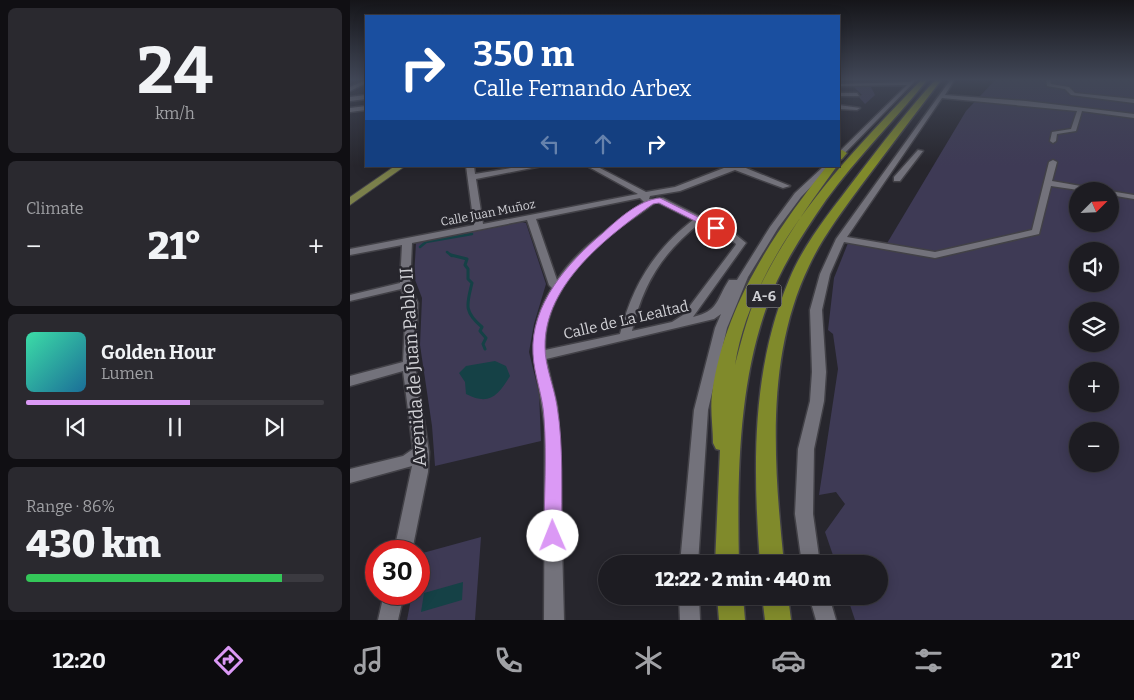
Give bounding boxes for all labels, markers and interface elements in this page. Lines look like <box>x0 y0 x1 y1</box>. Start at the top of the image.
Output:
text: 24 <box>137 32 213 110</box>
text: 350 m <box>473 33 574 75</box>
icon: right <box>390 35 455 100</box>
text: Calle Fernando Arbex <box>473 75 691 102</box>
text: km/h <box>155 104 195 123</box>
icon: left <box>536 130 564 158</box>
icon: ahead <box>589 130 617 158</box>
icon: right <box>642 130 670 158</box>
north arrow <box>1069 182 1119 232</box>
map controls <box>1069 182 1119 472</box>
street label: Calle Juan Muñoz <box>439 197 537 229</box>
text: Climate <box>26 199 84 218</box>
pin <box>695 207 737 249</box>
icon: arrive <box>702 214 730 242</box>
text: 21° <box>148 223 202 269</box>
text: − <box>26 230 41 263</box>
text: + <box>308 230 324 263</box>
button: sound <box>1069 242 1119 292</box>
street label: Avenida de Juan Pablo II <box>395 267 431 467</box>
road number: A-6 <box>746 284 782 308</box>
street label: Calle de La Lealtad <box>562 297 690 343</box>
button: layers <box>1069 302 1119 352</box>
text: Golden Hour <box>101 341 216 364</box>
button: + <box>1069 362 1119 412</box>
text: Lumen <box>101 364 154 383</box>
icon: previous <box>62 413 90 441</box>
icon: pause <box>161 413 189 441</box>
icon: next <box>260 413 288 441</box>
button: − <box>1069 422 1119 472</box>
text: Range · 86% <box>26 497 115 516</box>
position arrow <box>526 509 578 561</box>
text: 430 km <box>26 521 161 567</box>
speed limit sign: 30 <box>365 540 430 605</box>
text: 12:22 · 2 min · 440 m <box>655 568 831 591</box>
icon: directions <box>211 643 246 678</box>
icon: music <box>351 643 386 678</box>
icon: phone <box>491 643 526 678</box>
icon: climate <box>631 643 666 678</box>
icon: car <box>771 643 806 678</box>
icon: filters <box>911 643 946 678</box>
text: 12:20 <box>52 647 106 674</box>
text: 21° <box>1051 647 1081 674</box>

